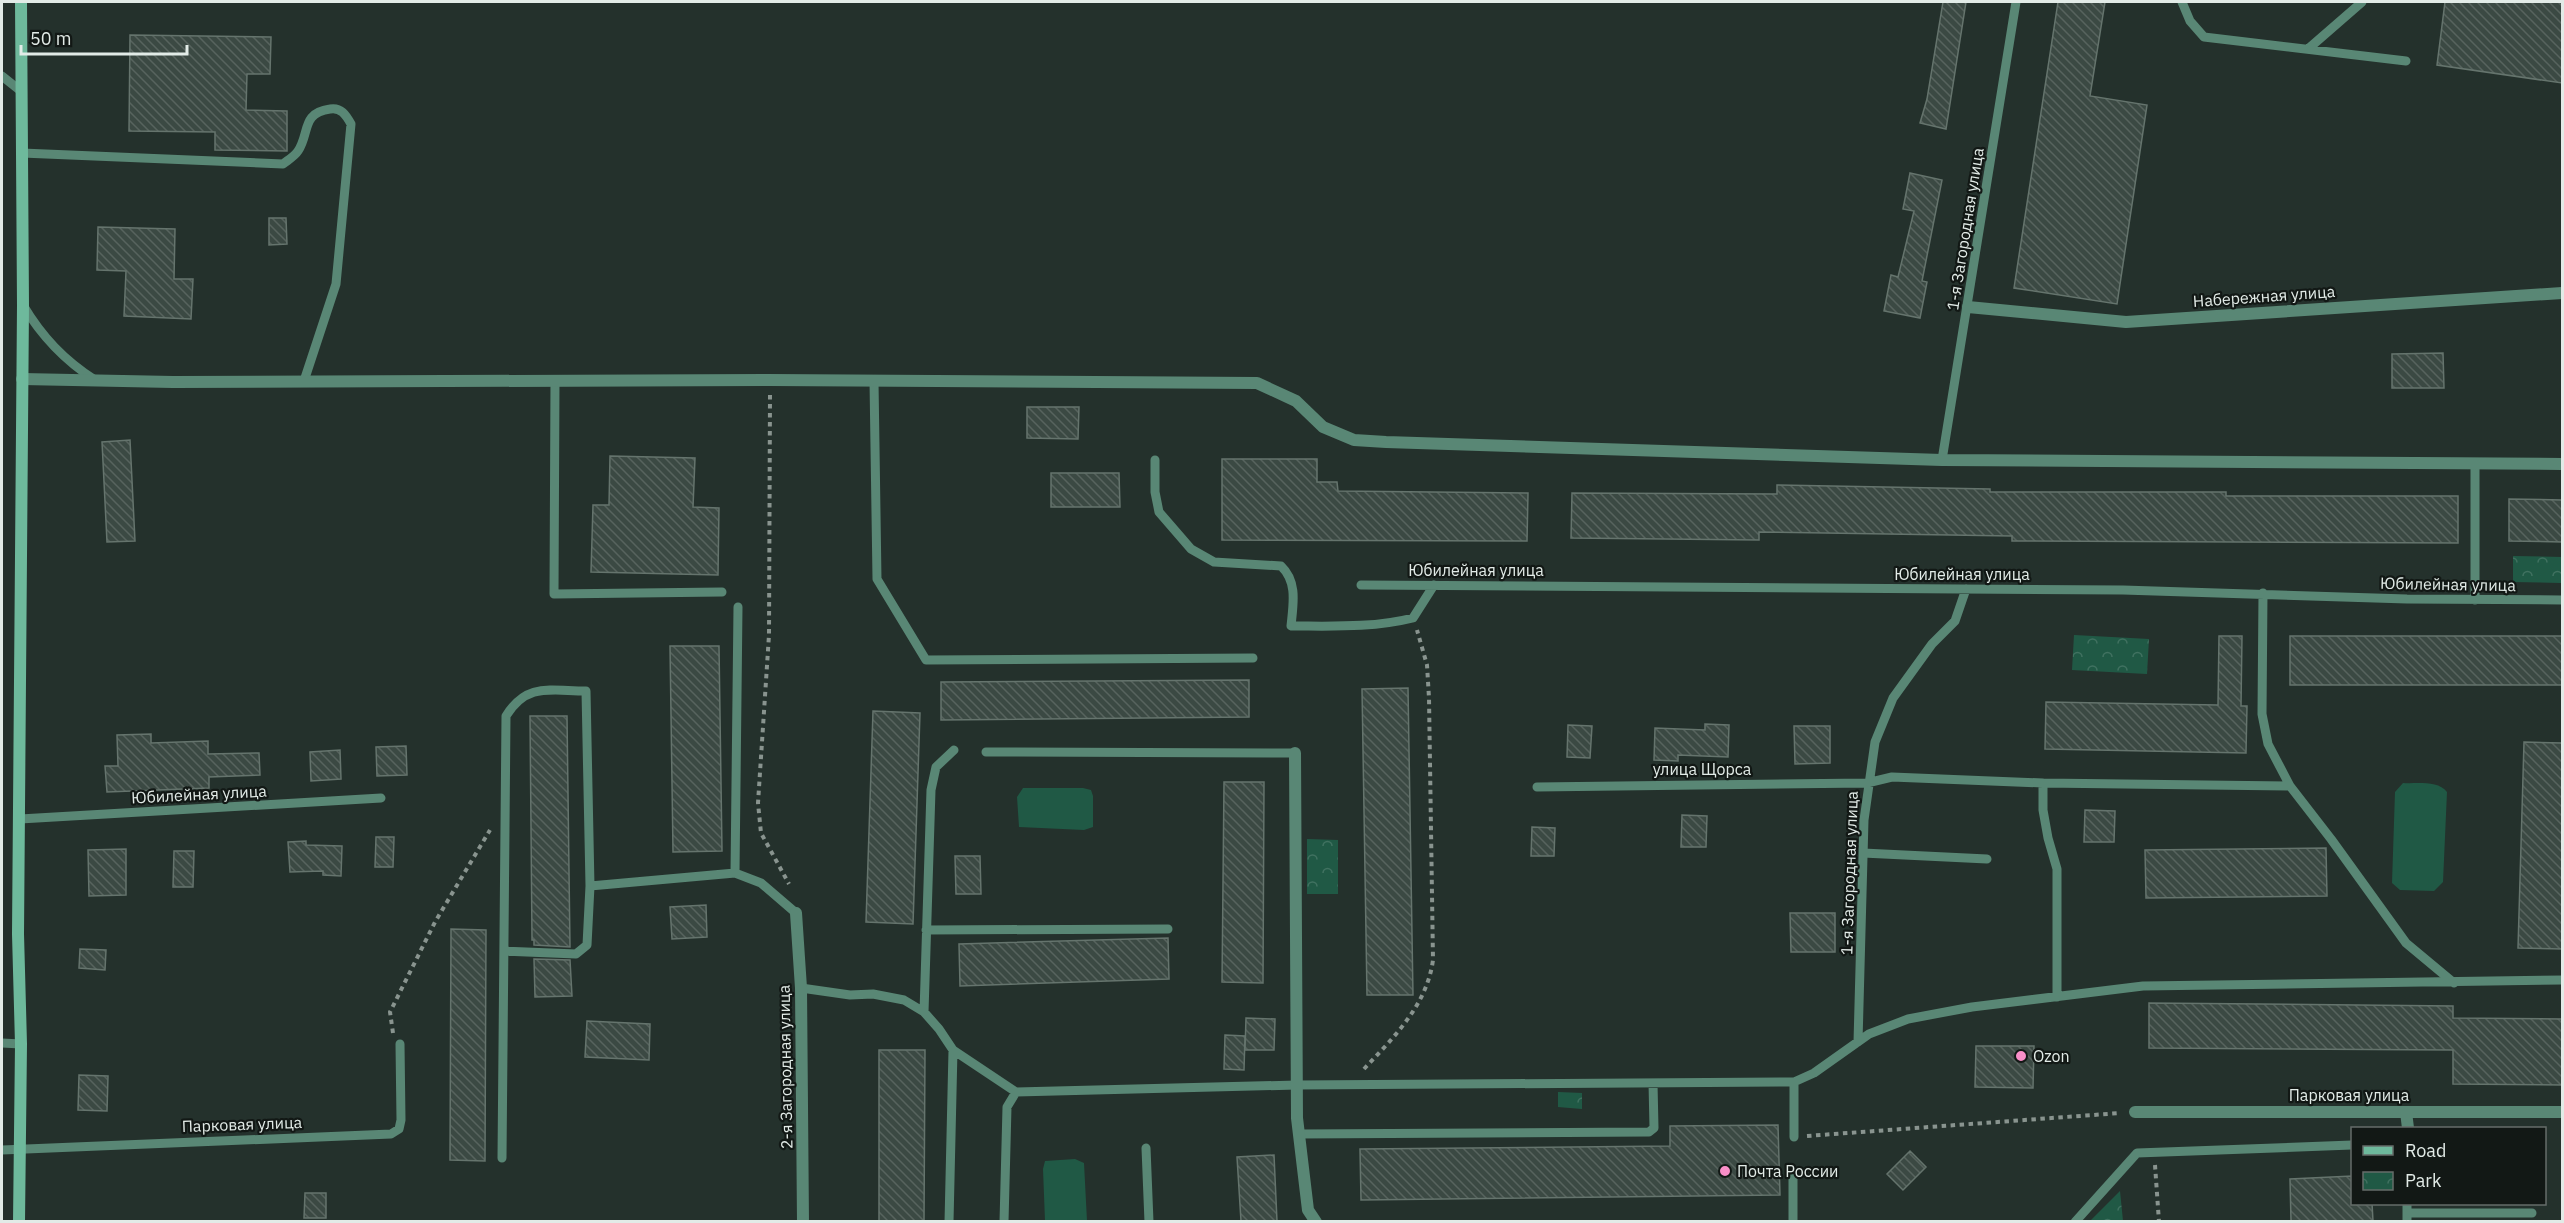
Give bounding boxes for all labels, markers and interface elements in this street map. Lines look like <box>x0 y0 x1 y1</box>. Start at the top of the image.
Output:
scale bar <box>21 18 188 56</box>
text: 50 m <box>30 27 72 50</box>
street label: 1-я Загородная улица <box>1942 146 1988 312</box>
street label: Набережная улица <box>2192 281 2336 311</box>
street label: Юбилейная улица <box>1408 560 1544 580</box>
street label: Юбилейная улица <box>1894 564 2030 584</box>
street label: Юбилейная улица <box>2380 573 2516 595</box>
street label: улица Щорса <box>1653 759 1752 779</box>
street label: Юбилейная улица <box>131 780 268 808</box>
street label: 1-я Загородная улица <box>1836 790 1862 955</box>
street label: 2-я Загородная улица <box>774 984 796 1149</box>
place label: Ozon <box>2033 1046 2070 1066</box>
marker: Ozon <box>2014 1049 2028 1063</box>
street label: Парковая улица <box>2289 1085 2410 1105</box>
street label: Парковая улица <box>181 1112 303 1136</box>
legend <box>2351 1127 2546 1205</box>
text: Road <box>2405 1139 2446 1162</box>
place label: Почта России <box>1737 1161 1838 1181</box>
marker: Почта России <box>1718 1164 1732 1178</box>
text: Park <box>2405 1169 2442 1192</box>

